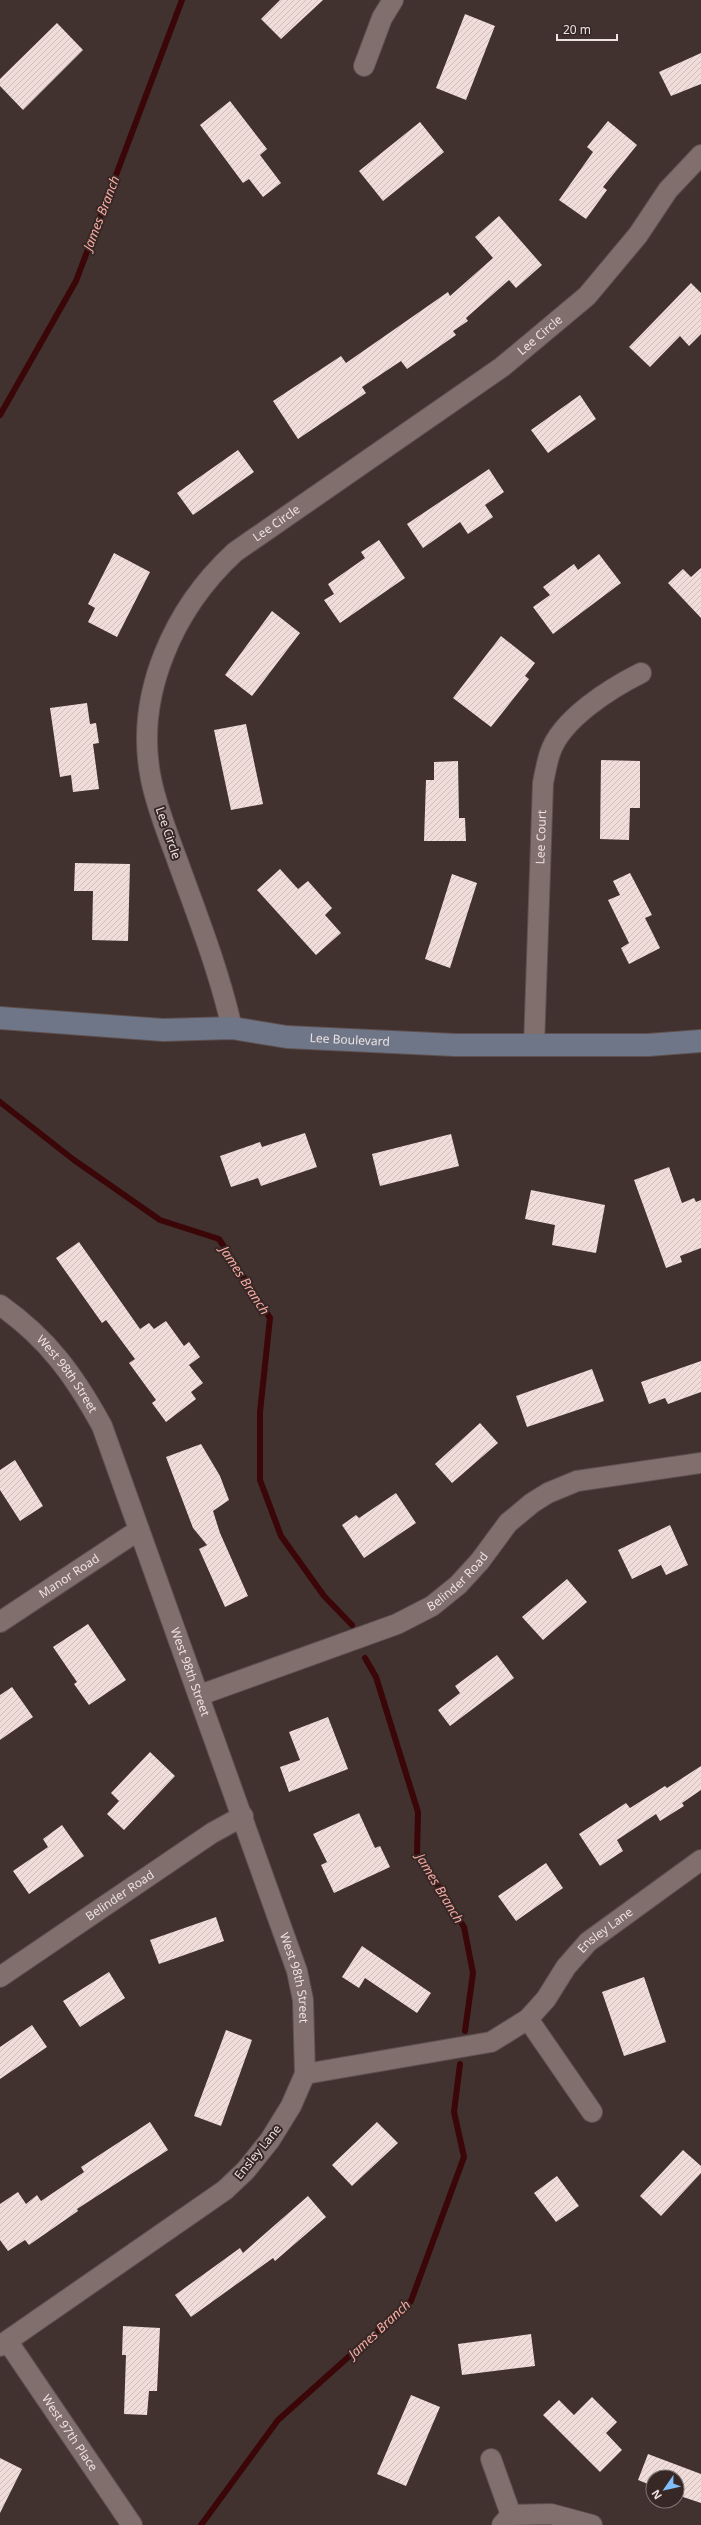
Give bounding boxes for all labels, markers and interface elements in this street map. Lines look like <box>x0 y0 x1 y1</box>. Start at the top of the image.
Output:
scale bar <box>557 16 617 42</box>
text: 20 m <box>563 21 591 38</box>
water label: James Branch <box>77 173 124 256</box>
street label: Lee Circle <box>513 311 566 359</box>
street label: Lee Circle <box>249 500 303 545</box>
street label: Lee Circle <box>152 805 185 861</box>
street label: Lee Court <box>531 809 550 865</box>
street label: Lee Boulevard <box>309 1029 390 1050</box>
water label: James Branch <box>214 1240 274 1318</box>
street label: West 98th Street <box>33 1331 102 1416</box>
street label: Belinder Road <box>424 1548 492 1615</box>
street label: Manor Road <box>35 1550 103 1602</box>
street label: West 98th Street <box>167 1625 214 1719</box>
water label: James Branch <box>410 1847 468 1926</box>
street label: Belinder Road <box>82 1866 157 1924</box>
street label: Ensley Lane <box>573 1903 636 1956</box>
street label: West 98th Street <box>276 1930 313 2024</box>
street label: Ensley Lane <box>230 2121 285 2183</box>
water label: James Branch <box>342 2296 414 2365</box>
street label: West 97th Place <box>38 2391 102 2475</box>
north arrow <box>645 2469 685 2509</box>
text: N <box>648 2487 665 2503</box>

